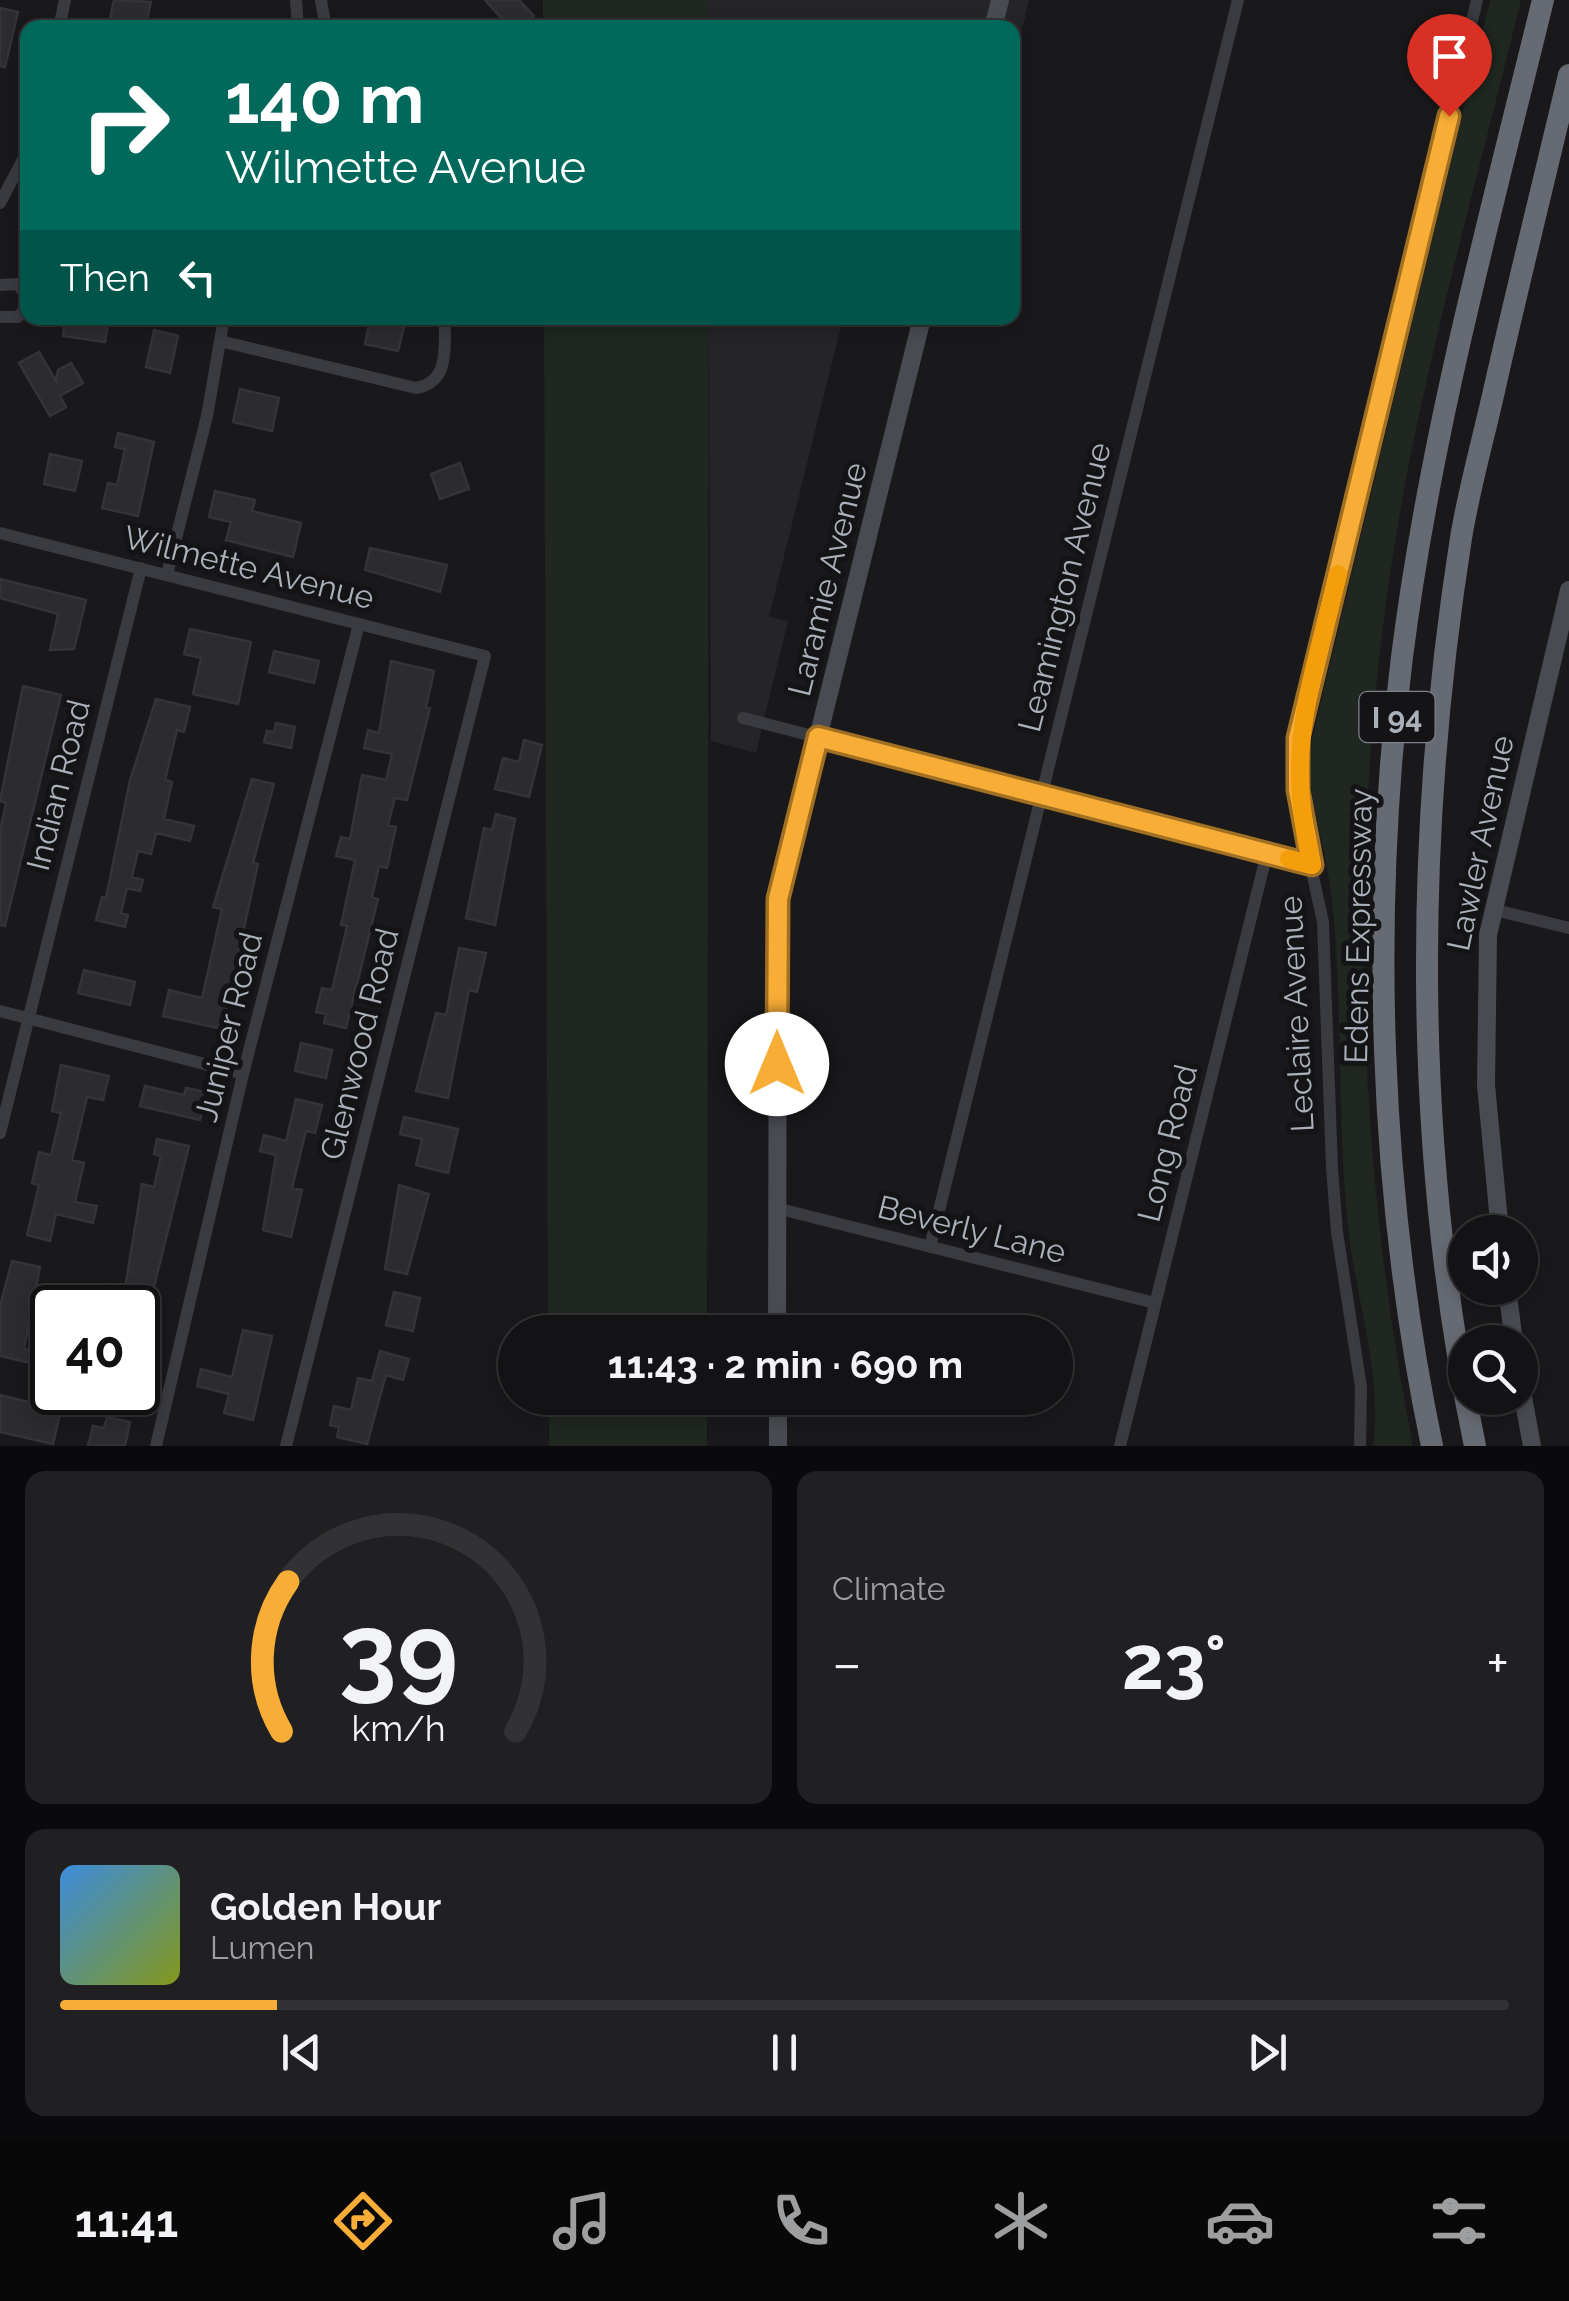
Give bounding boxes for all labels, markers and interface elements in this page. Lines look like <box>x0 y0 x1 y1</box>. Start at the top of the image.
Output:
pin <box>1407 14 1492 117</box>
icon: arrive <box>1422 29 1477 84</box>
text: 140 m <box>225 57 425 139</box>
icon: right <box>60 60 190 190</box>
text: Wilmette Avenue <box>225 141 586 194</box>
icon: left <box>170 250 225 305</box>
text: Then <box>60 255 150 300</box>
street label: Leamington Avenue <box>1010 438 1118 736</box>
street label: Laramie Avenue <box>780 458 874 700</box>
street label: Wilmette Avenue <box>120 518 378 616</box>
road number: I 94 <box>1360 692 1434 742</box>
street label: Indian Road <box>19 696 97 874</box>
street label: Lawler Avenue <box>1439 732 1521 954</box>
street label: Edens Expressway <box>1337 788 1379 1064</box>
street label: Leclaire Avenue <box>1271 895 1321 1133</box>
street label: Glenwood Road <box>312 925 406 1163</box>
street label: Juniper Road <box>187 928 269 1126</box>
position arrow <box>725 1012 829 1116</box>
street label: Long Road <box>1130 1061 1204 1225</box>
street label: Beverly Lane <box>874 1188 1070 1270</box>
map controls <box>1448 1215 1538 1415</box>
button: sound <box>1448 1215 1538 1305</box>
speed limit sign: 40 <box>30 1285 160 1415</box>
button: search <box>1448 1325 1538 1415</box>
text: 11:43 · 2 min · 690 m <box>608 1342 963 1387</box>
text: Climate <box>832 1570 946 1607</box>
text: 39 <box>339 1591 458 1713</box>
text: 23° <box>1122 1618 1226 1707</box>
text: − <box>832 1631 862 1696</box>
text: + <box>1486 1631 1509 1696</box>
text: km/h <box>351 1707 446 1749</box>
text: Golden Hour <box>210 1884 441 1929</box>
text: Lumen <box>210 1929 314 1966</box>
icon: previous <box>274 2025 329 2080</box>
icon: pause <box>757 2025 812 2080</box>
icon: next <box>1240 2025 1295 2080</box>
icon: directions <box>328 2186 398 2256</box>
icon: music <box>547 2186 617 2256</box>
icon: phone <box>766 2186 836 2256</box>
icon: climate <box>986 2186 1056 2256</box>
icon: car <box>1205 2186 1275 2256</box>
icon: filters <box>1424 2186 1494 2256</box>
text: 11:41 <box>75 2195 178 2248</box>

